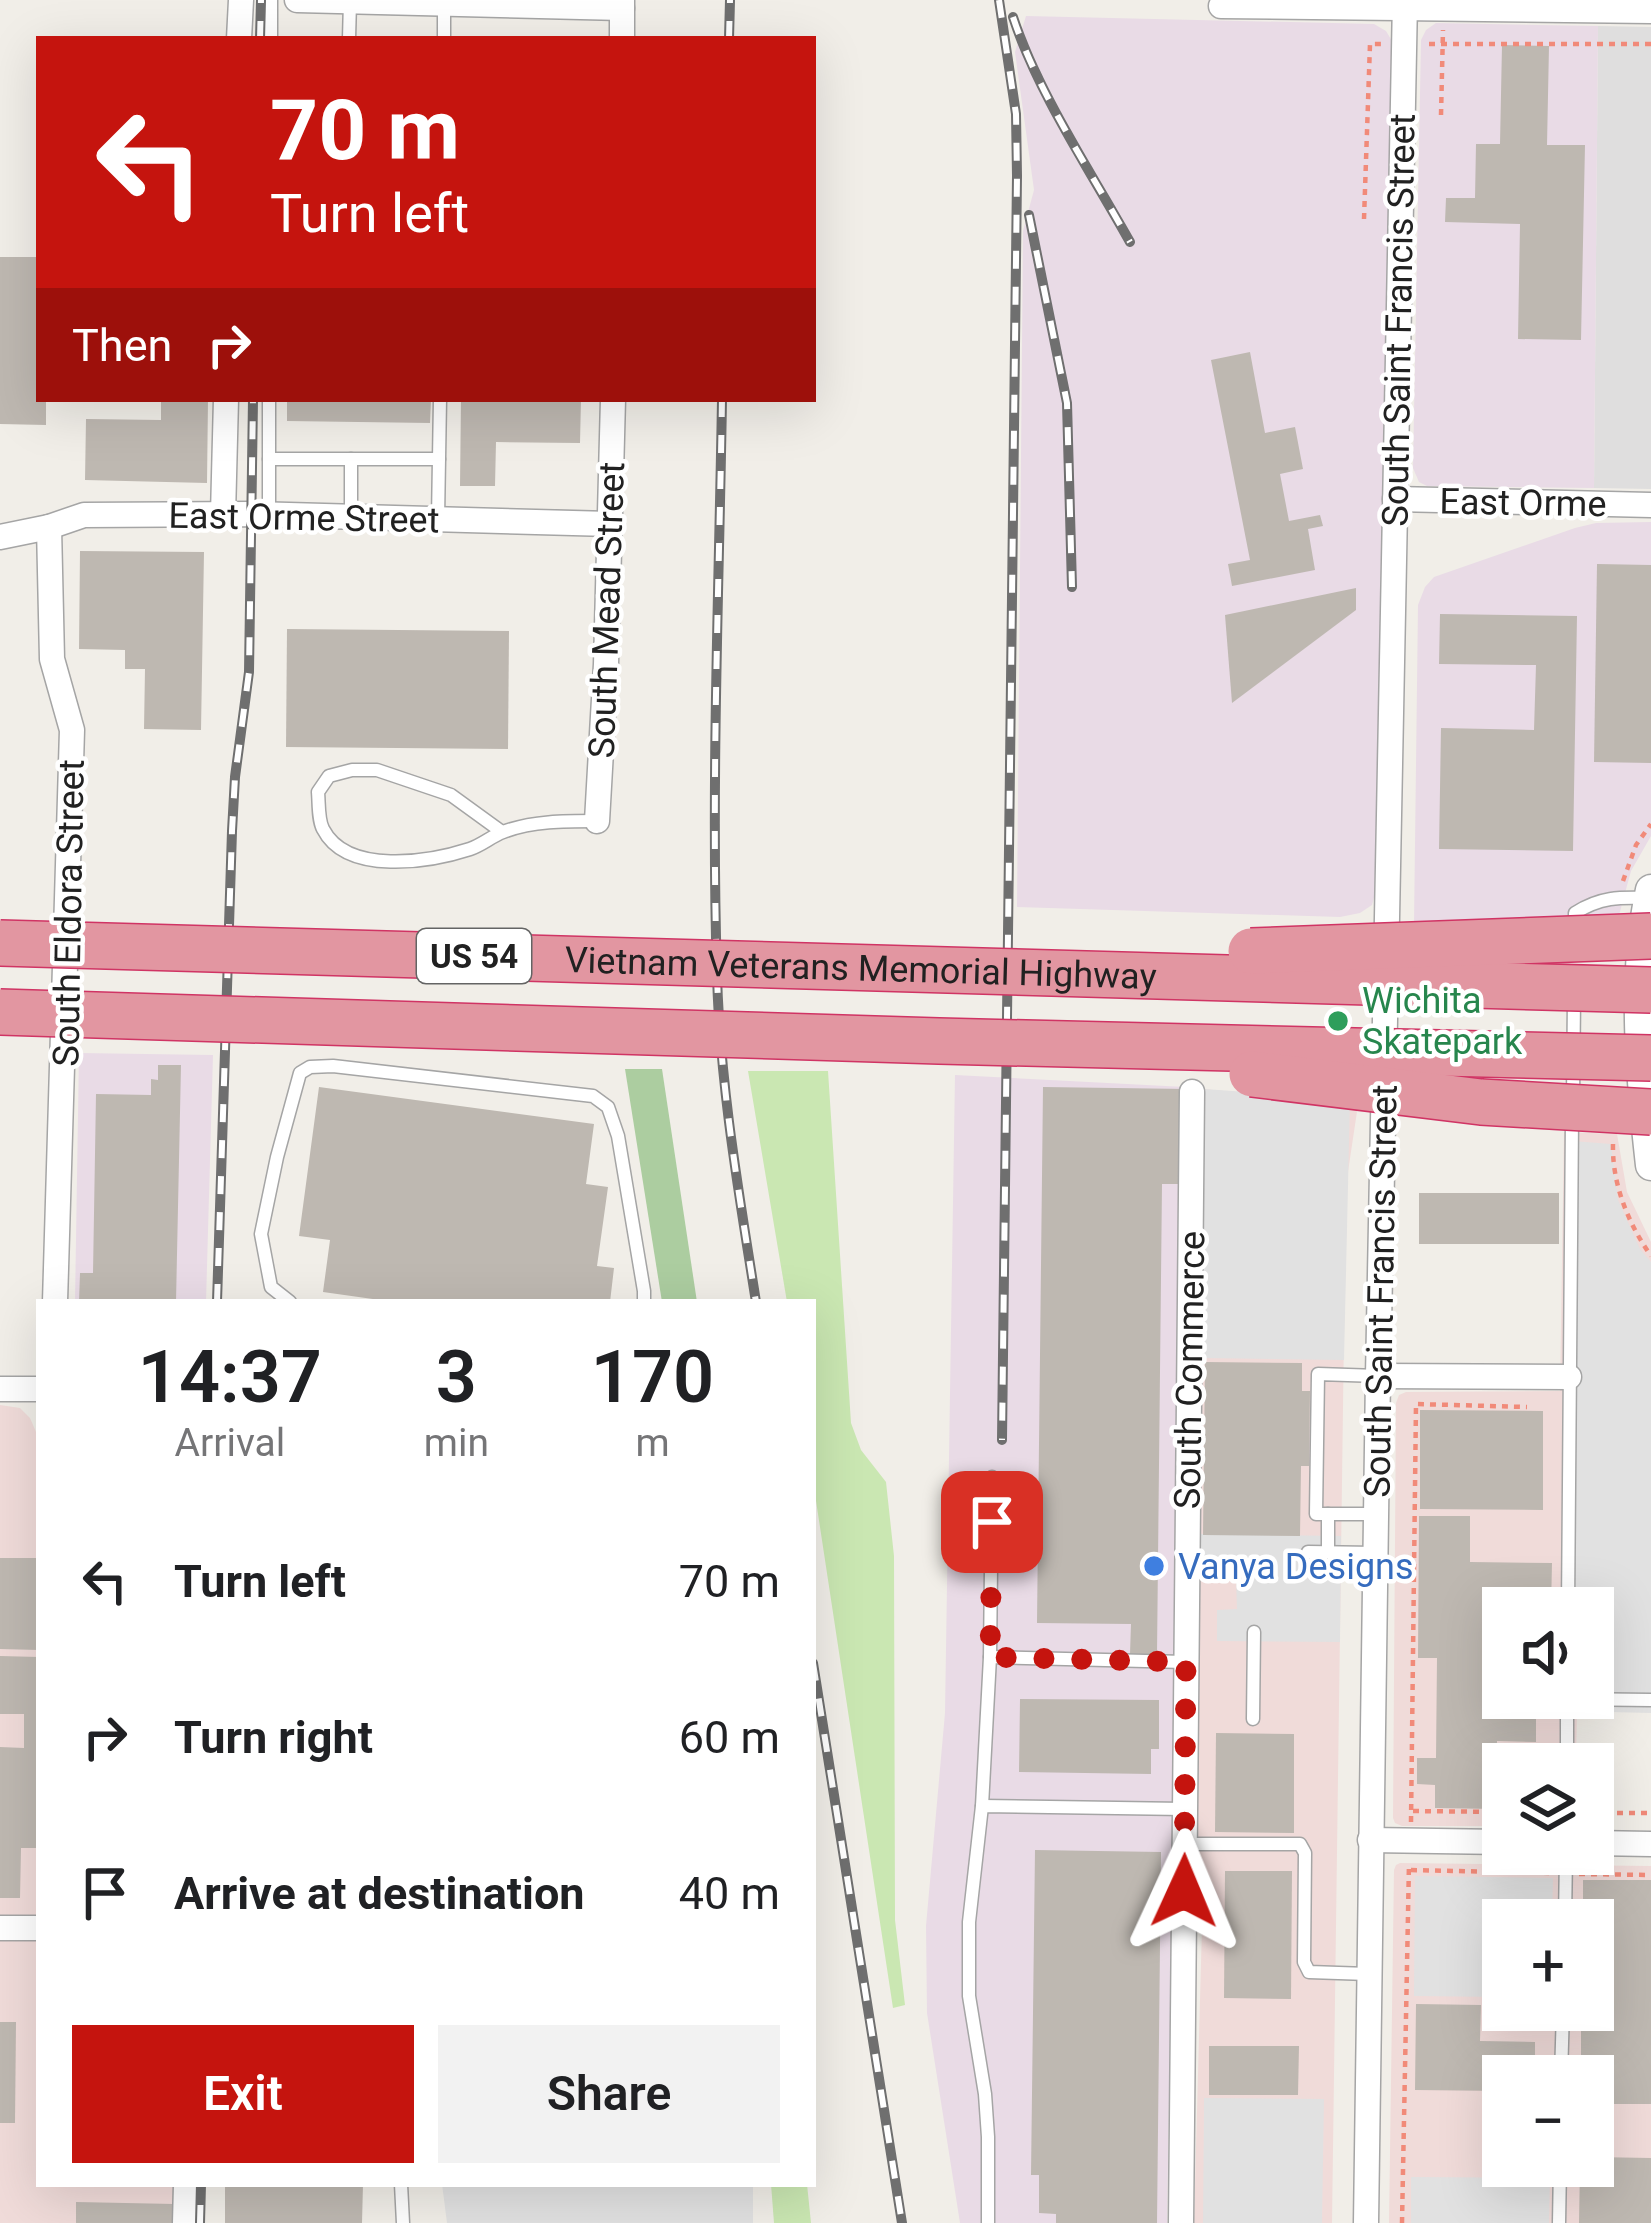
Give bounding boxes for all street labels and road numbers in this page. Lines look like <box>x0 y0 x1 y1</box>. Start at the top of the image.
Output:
street label: South Saint Francis Street <box>1374 113 1424 527</box>
street label: South Mead Street <box>581 461 633 759</box>
street label: East Orme <box>1439 481 1607 525</box>
street label: East Orme Street <box>168 495 440 541</box>
street label: South Eldora Street <box>45 759 93 1067</box>
road number: US 54 <box>417 929 531 983</box>
street label: Vietnam Veterans Memorial Highway <box>564 939 1157 998</box>
street label: South Saint Francis Street <box>1356 1084 1406 1498</box>
street label: South Commerce <box>1167 1231 1213 1510</box>

